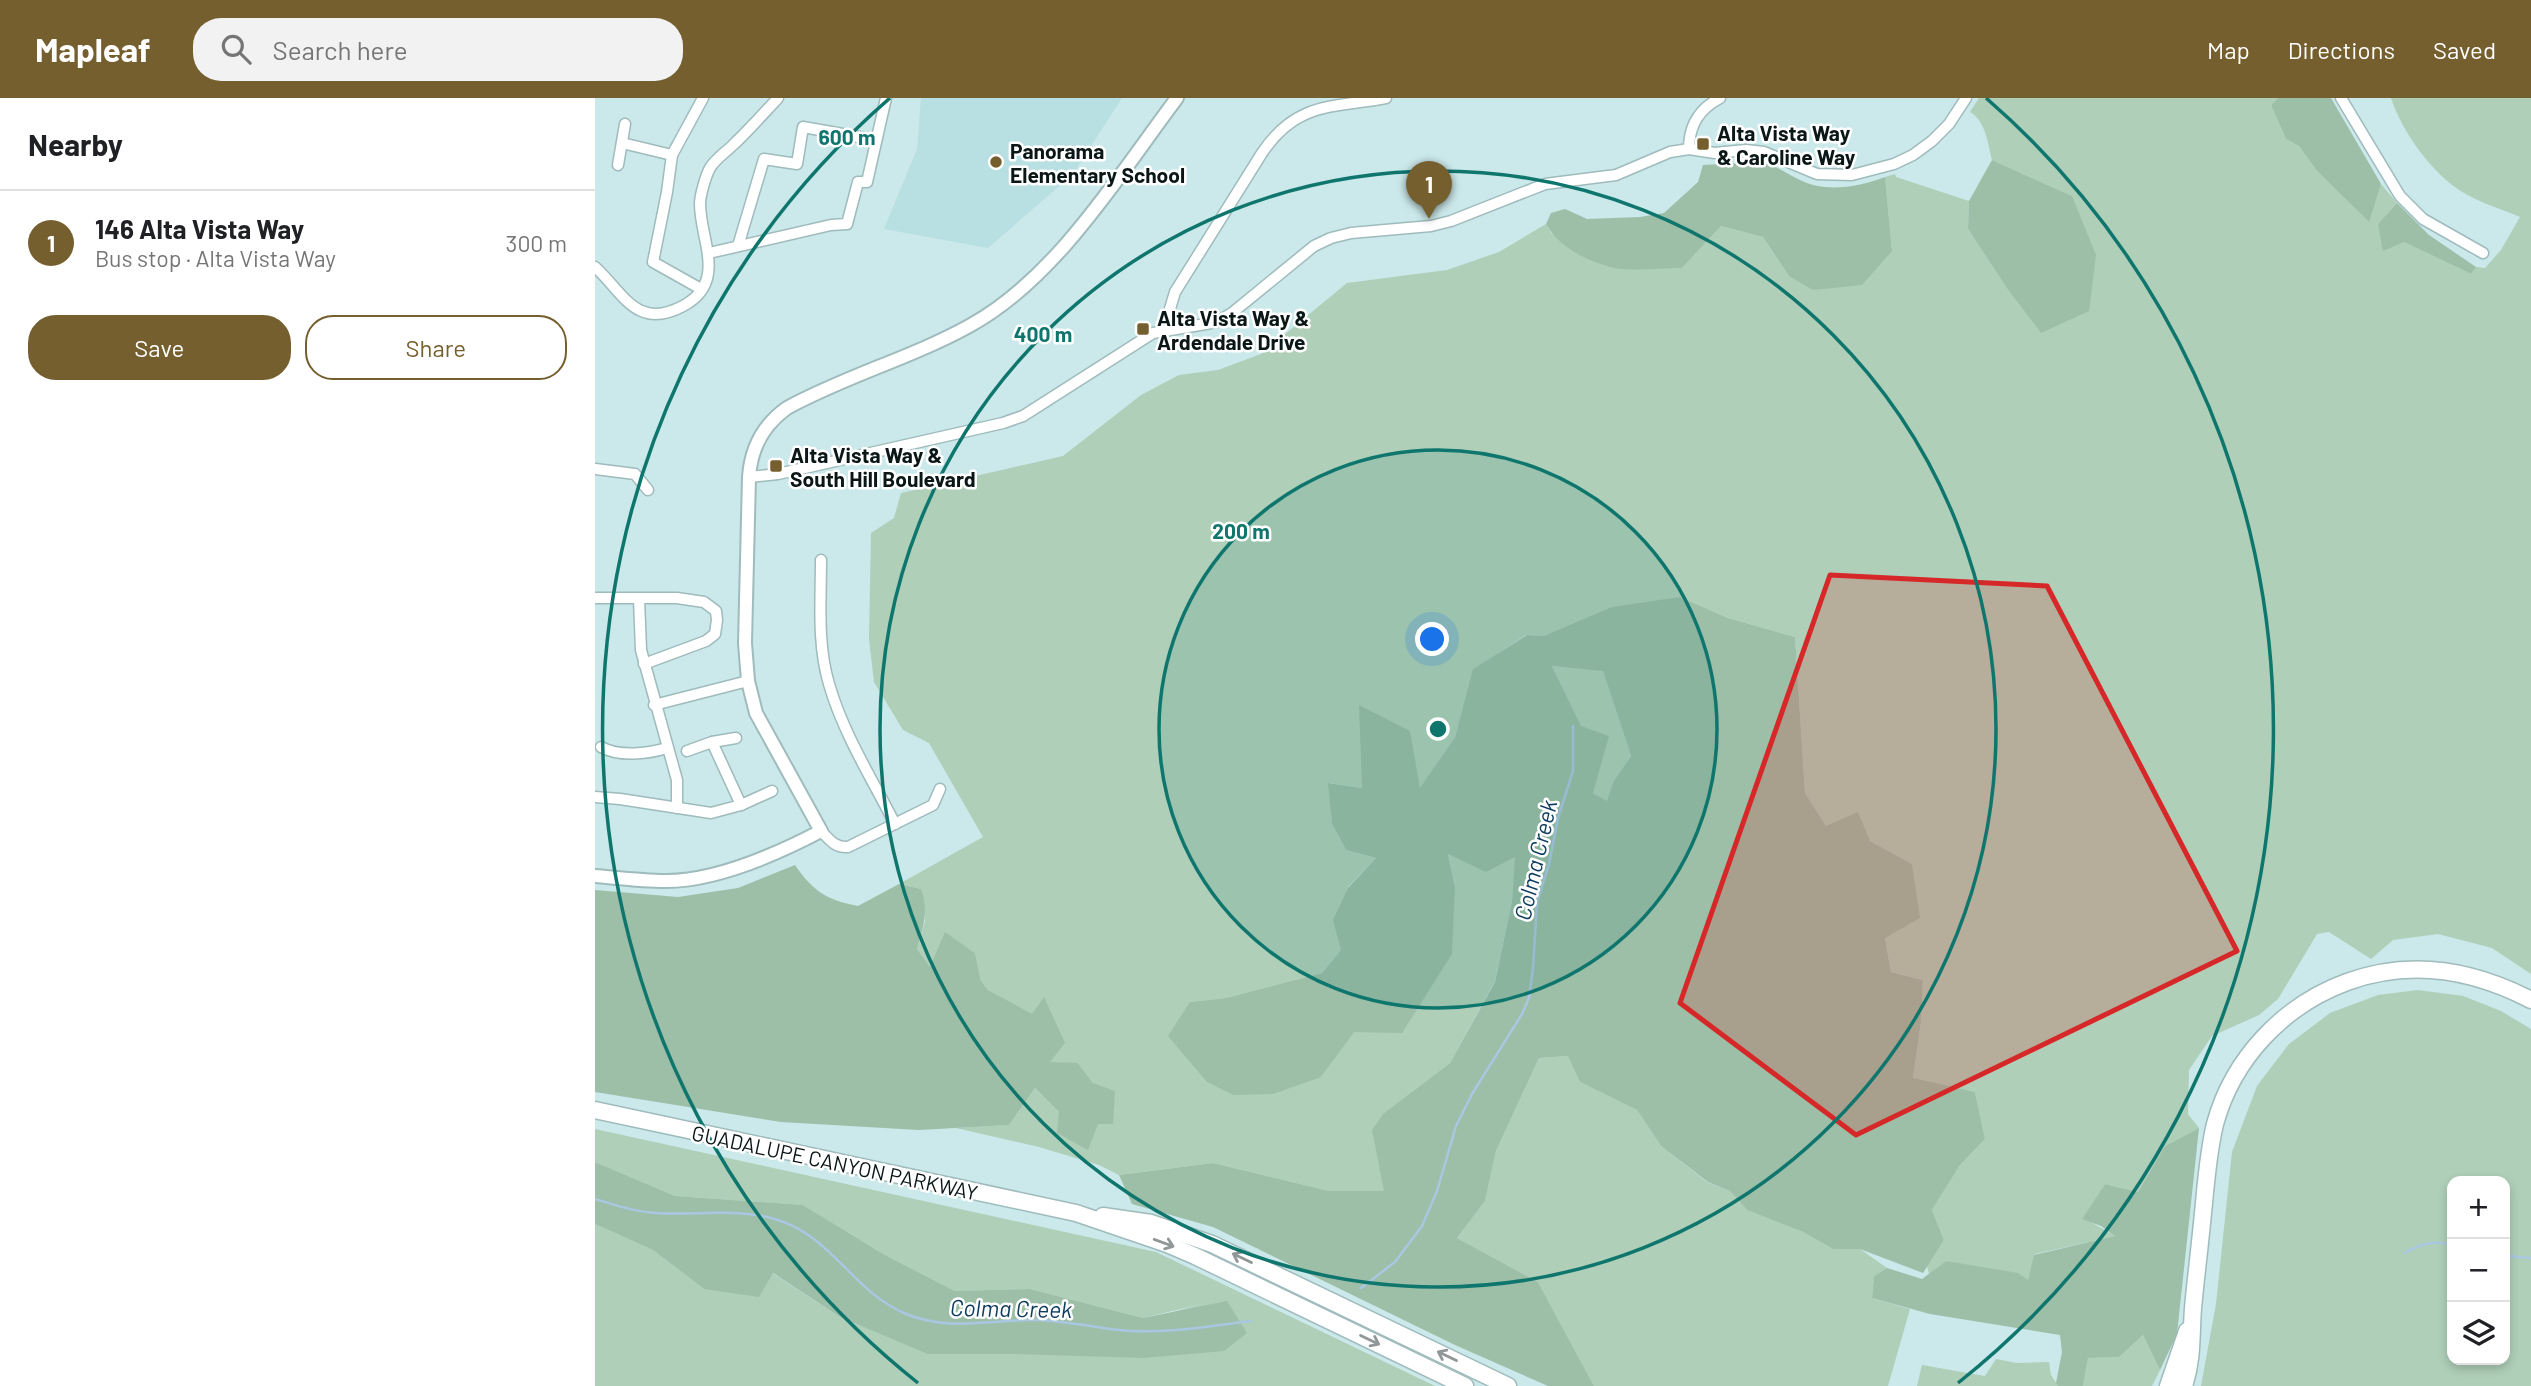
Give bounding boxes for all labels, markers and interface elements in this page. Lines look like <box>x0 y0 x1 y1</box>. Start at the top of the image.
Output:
search box <box>193 18 683 81</box>
text: Mapleaf <box>35 29 151 69</box>
icon: search <box>217 30 255 68</box>
text: Search here <box>273 34 408 65</box>
text: Map <box>2207 35 2250 64</box>
text: Directions <box>2288 35 2395 64</box>
text: Saved <box>2433 35 2496 64</box>
place label: Alta Vista Way & Caroline Way <box>1717 120 1856 169</box>
text: 600 m <box>819 124 875 149</box>
text: Nearby <box>28 126 123 162</box>
marker: Alta Vista Way & Caroline Way <box>1695 136 1711 152</box>
place label: Panorama Elementary School <box>1010 138 1185 187</box>
marker: Panorama Elementary School <box>988 154 1004 170</box>
pin: 1 <box>1406 161 1452 219</box>
text: 146 Alta Vista Way <box>95 213 304 244</box>
text: 1 <box>47 229 55 257</box>
text: 300 m <box>506 229 567 257</box>
text: Bus stop · Alta Vista Way <box>95 244 336 272</box>
place label: Alta Vista Way & Ardendale Drive <box>1157 305 1309 354</box>
button: Save <box>28 315 291 380</box>
button: Share <box>305 315 567 380</box>
text: 400 m <box>1014 321 1072 346</box>
marker: Alta Vista Way & Ardendale Drive <box>1135 321 1151 337</box>
place label: Alta Vista Way & South Hill Boulevard <box>790 442 976 491</box>
marker: Alta Vista Way & South Hill Boulevard <box>768 458 784 474</box>
text: 200 m <box>1212 518 1270 543</box>
your location <box>1415 622 1449 656</box>
centre of rings <box>1426 717 1450 741</box>
water label: Colma Creek <box>1508 797 1562 923</box>
street label: GUADALUPE CANYON PARKWAY <box>690 1119 980 1205</box>
map controls <box>2447 1176 2510 1365</box>
button: + <box>2447 1176 2510 1239</box>
one-way arrow <box>1152 1238 1174 1250</box>
button: − <box>2447 1239 2510 1302</box>
one-way arrow <box>1232 1250 1253 1264</box>
water label: Colma Creek <box>950 1293 1072 1323</box>
button: layers <box>2447 1302 2510 1365</box>
one-way arrow <box>1358 1334 1380 1347</box>
one-way arrow <box>1437 1349 1458 1363</box>

